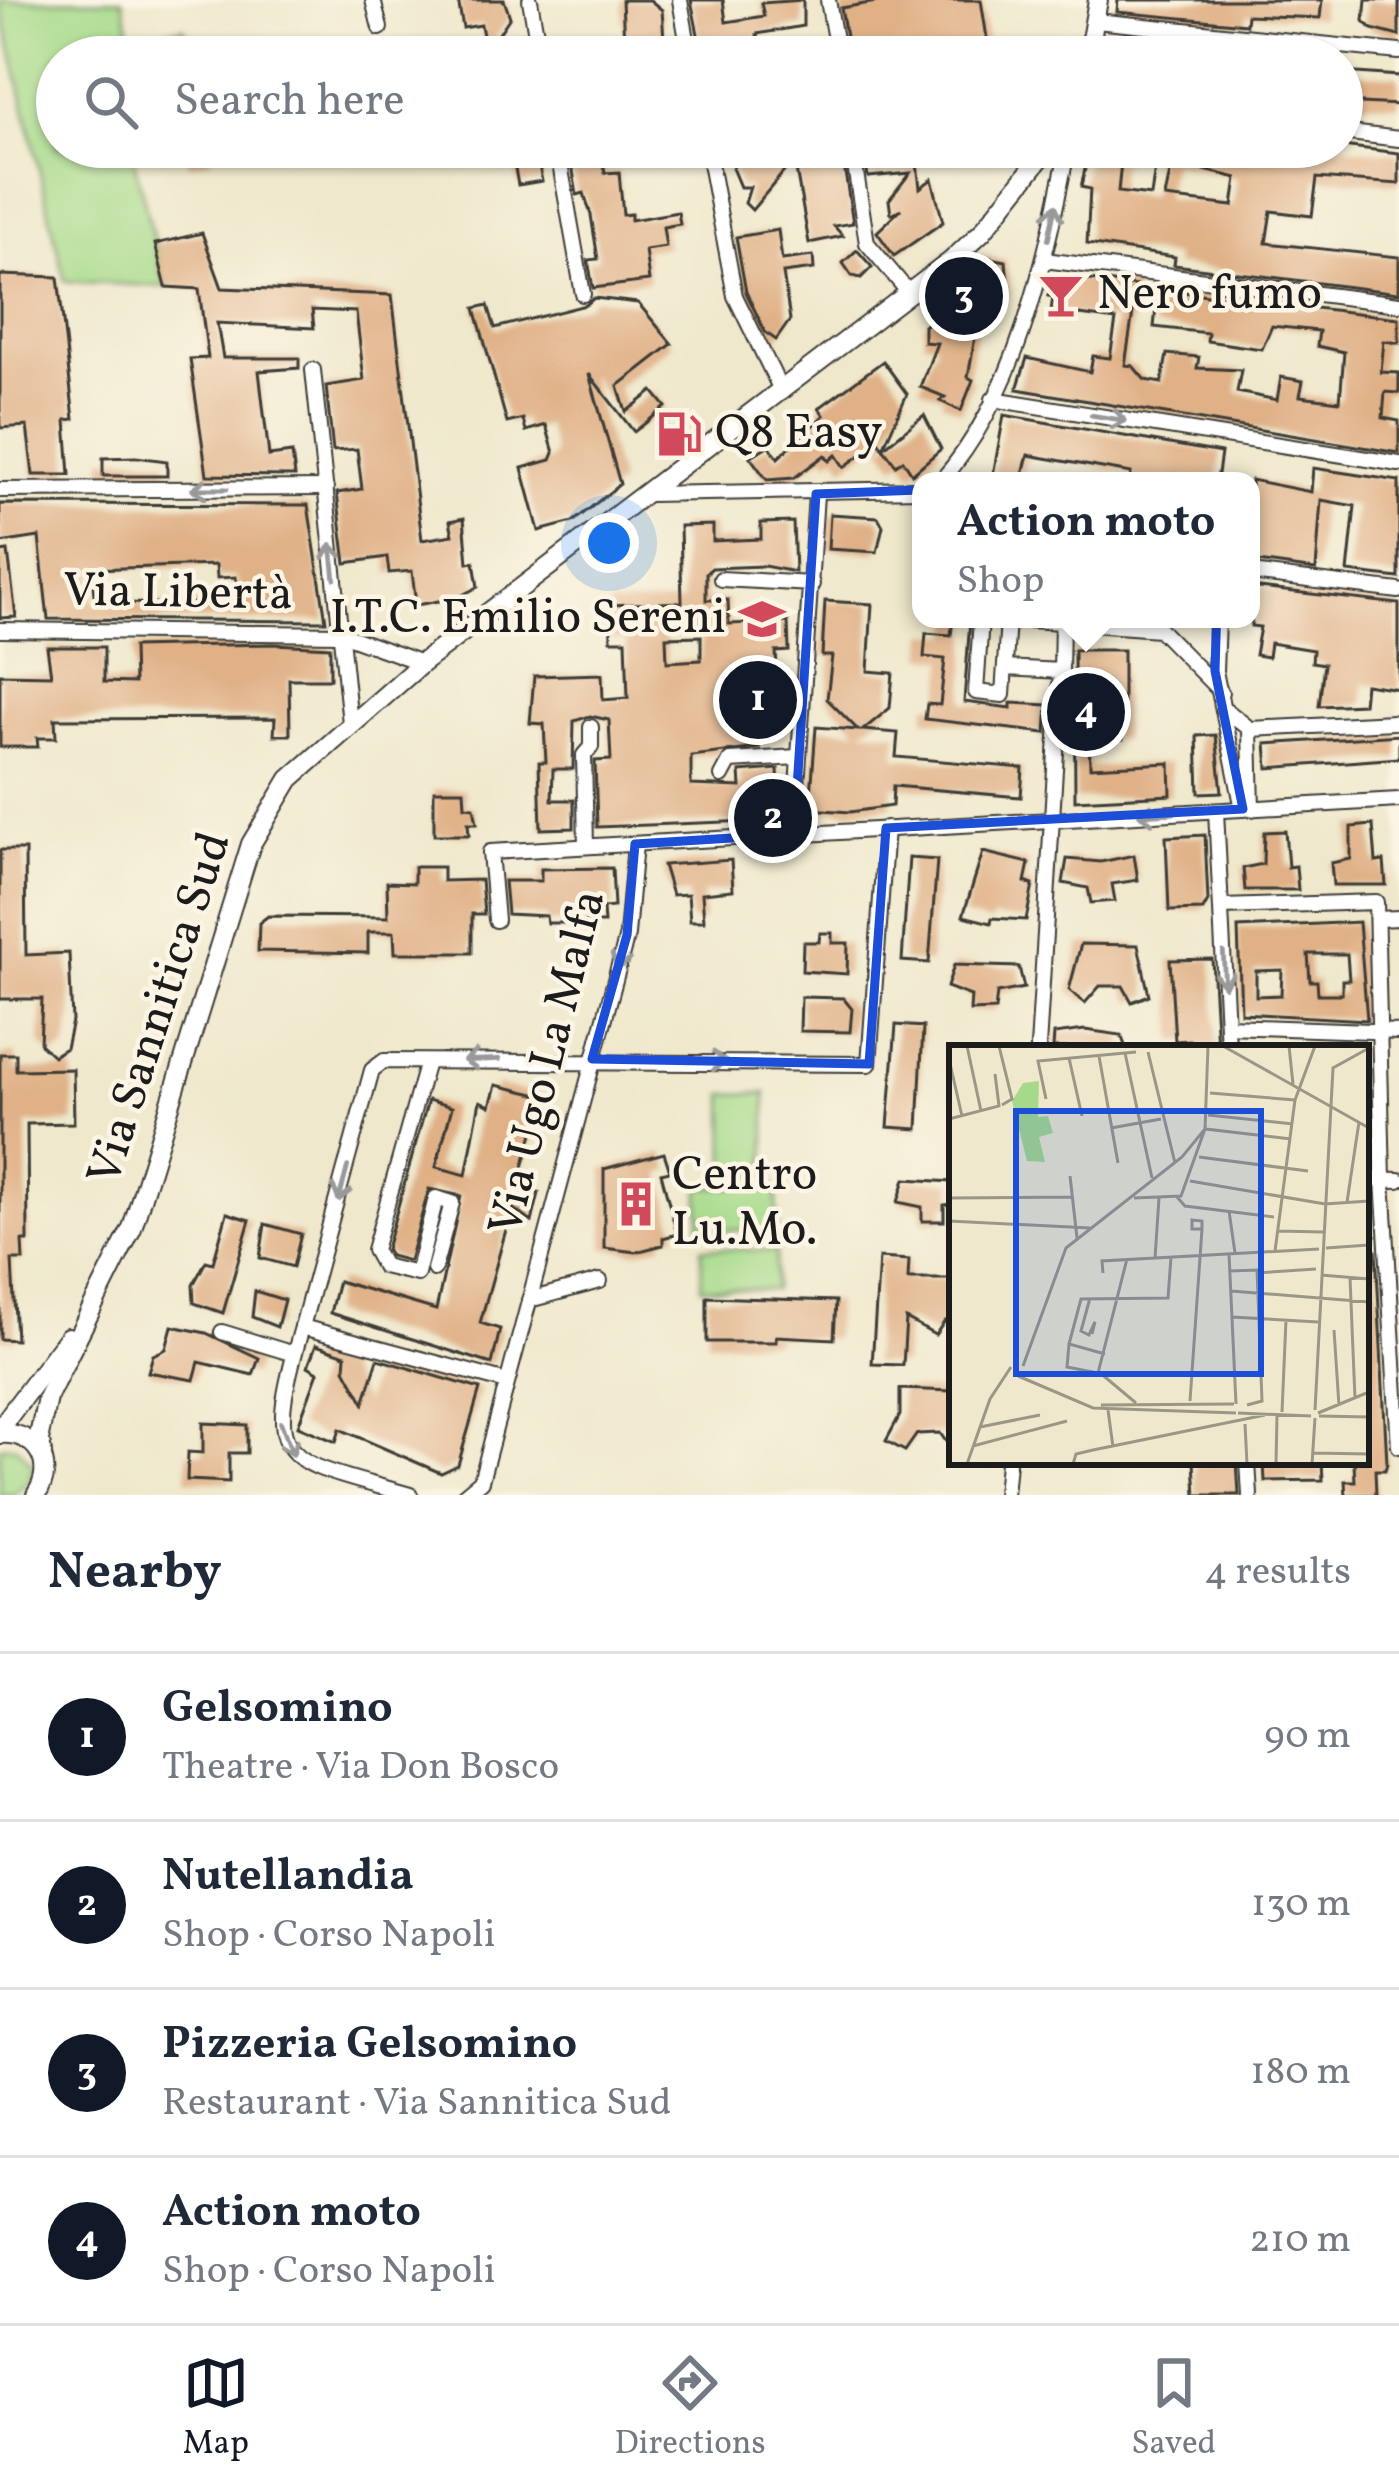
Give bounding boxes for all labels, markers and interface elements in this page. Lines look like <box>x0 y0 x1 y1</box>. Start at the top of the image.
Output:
search box <box>36 36 1363 168</box>
icon: search <box>78 69 144 135</box>
text: Search here <box>174 71 405 134</box>
one-way arrow <box>1042 203 1065 241</box>
pin: 3 <box>925 251 1003 341</box>
place label: Nero fumo <box>1097 262 1322 329</box>
bar icon: Nero fumo <box>1036 270 1086 320</box>
place label: Q8 Easy <box>715 401 882 468</box>
one-way arrow <box>1088 407 1127 430</box>
fuel station icon: Q8 Easy <box>654 409 704 459</box>
popup <box>912 472 1260 628</box>
one-way arrow <box>190 478 229 500</box>
text: Action moto <box>956 492 1216 555</box>
your location <box>579 513 639 573</box>
one-way arrow <box>321 543 344 582</box>
text: Shop <box>956 555 1044 609</box>
street label: Via Libertà <box>63 559 293 629</box>
place label: I.T.C. Emilio Sereni <box>330 586 726 653</box>
school or university icon: I.T.C. Emilio Sereni <box>737 594 787 644</box>
pin: 1 <box>719 655 797 745</box>
pin: 4 <box>1047 667 1125 757</box>
pin: 2 <box>734 773 812 863</box>
one-way arrow <box>1137 803 1176 826</box>
street label: Via Sannitica Sud <box>72 824 250 1194</box>
street label: Via Ugo La Malfa <box>474 883 624 1243</box>
one-way arrow <box>610 933 632 971</box>
one-way arrow <box>1213 950 1236 989</box>
inset map <box>949 1045 1369 1465</box>
one-way arrow <box>462 1048 501 1071</box>
one-way arrow <box>689 1050 728 1073</box>
place label: Centro Lu.Mo. <box>672 1143 817 1265</box>
one-way arrow <box>331 1164 353 1202</box>
building icon: Centro Lu.Mo. <box>611 1179 661 1229</box>
one-way arrow <box>278 1420 300 1457</box>
text: Nearby <box>48 1538 222 1609</box>
text: 4 results <box>1204 1546 1351 1600</box>
text: Gelsomino <box>162 1678 393 1741</box>
text: 1 <box>79 1710 95 1764</box>
text: 90 m <box>1264 1710 1351 1764</box>
text: Theatre · Via Don Bosco <box>162 1741 559 1795</box>
text: Nutellandia <box>162 1846 414 1909</box>
text: 2 <box>77 1878 97 1932</box>
text: 130 m <box>1251 1878 1351 1932</box>
text: Shop · Corso Napoli <box>162 1909 495 1963</box>
text: Pizzeria Gelsomino <box>162 2014 577 2077</box>
text: 3 <box>77 2046 97 2100</box>
text: 180 m <box>1250 2046 1351 2100</box>
text: Restaurant · Via Sannitica Sud <box>162 2077 672 2131</box>
text: Action moto <box>162 2182 421 2245</box>
text: 4 <box>75 2214 99 2268</box>
text: 210 m <box>1249 2214 1351 2268</box>
text: Shop · Corso Napoli <box>162 2245 495 2299</box>
tab: Map <box>183 2350 249 2468</box>
tab: Directions <box>614 2350 766 2468</box>
tab: Saved <box>1131 2350 1216 2468</box>

